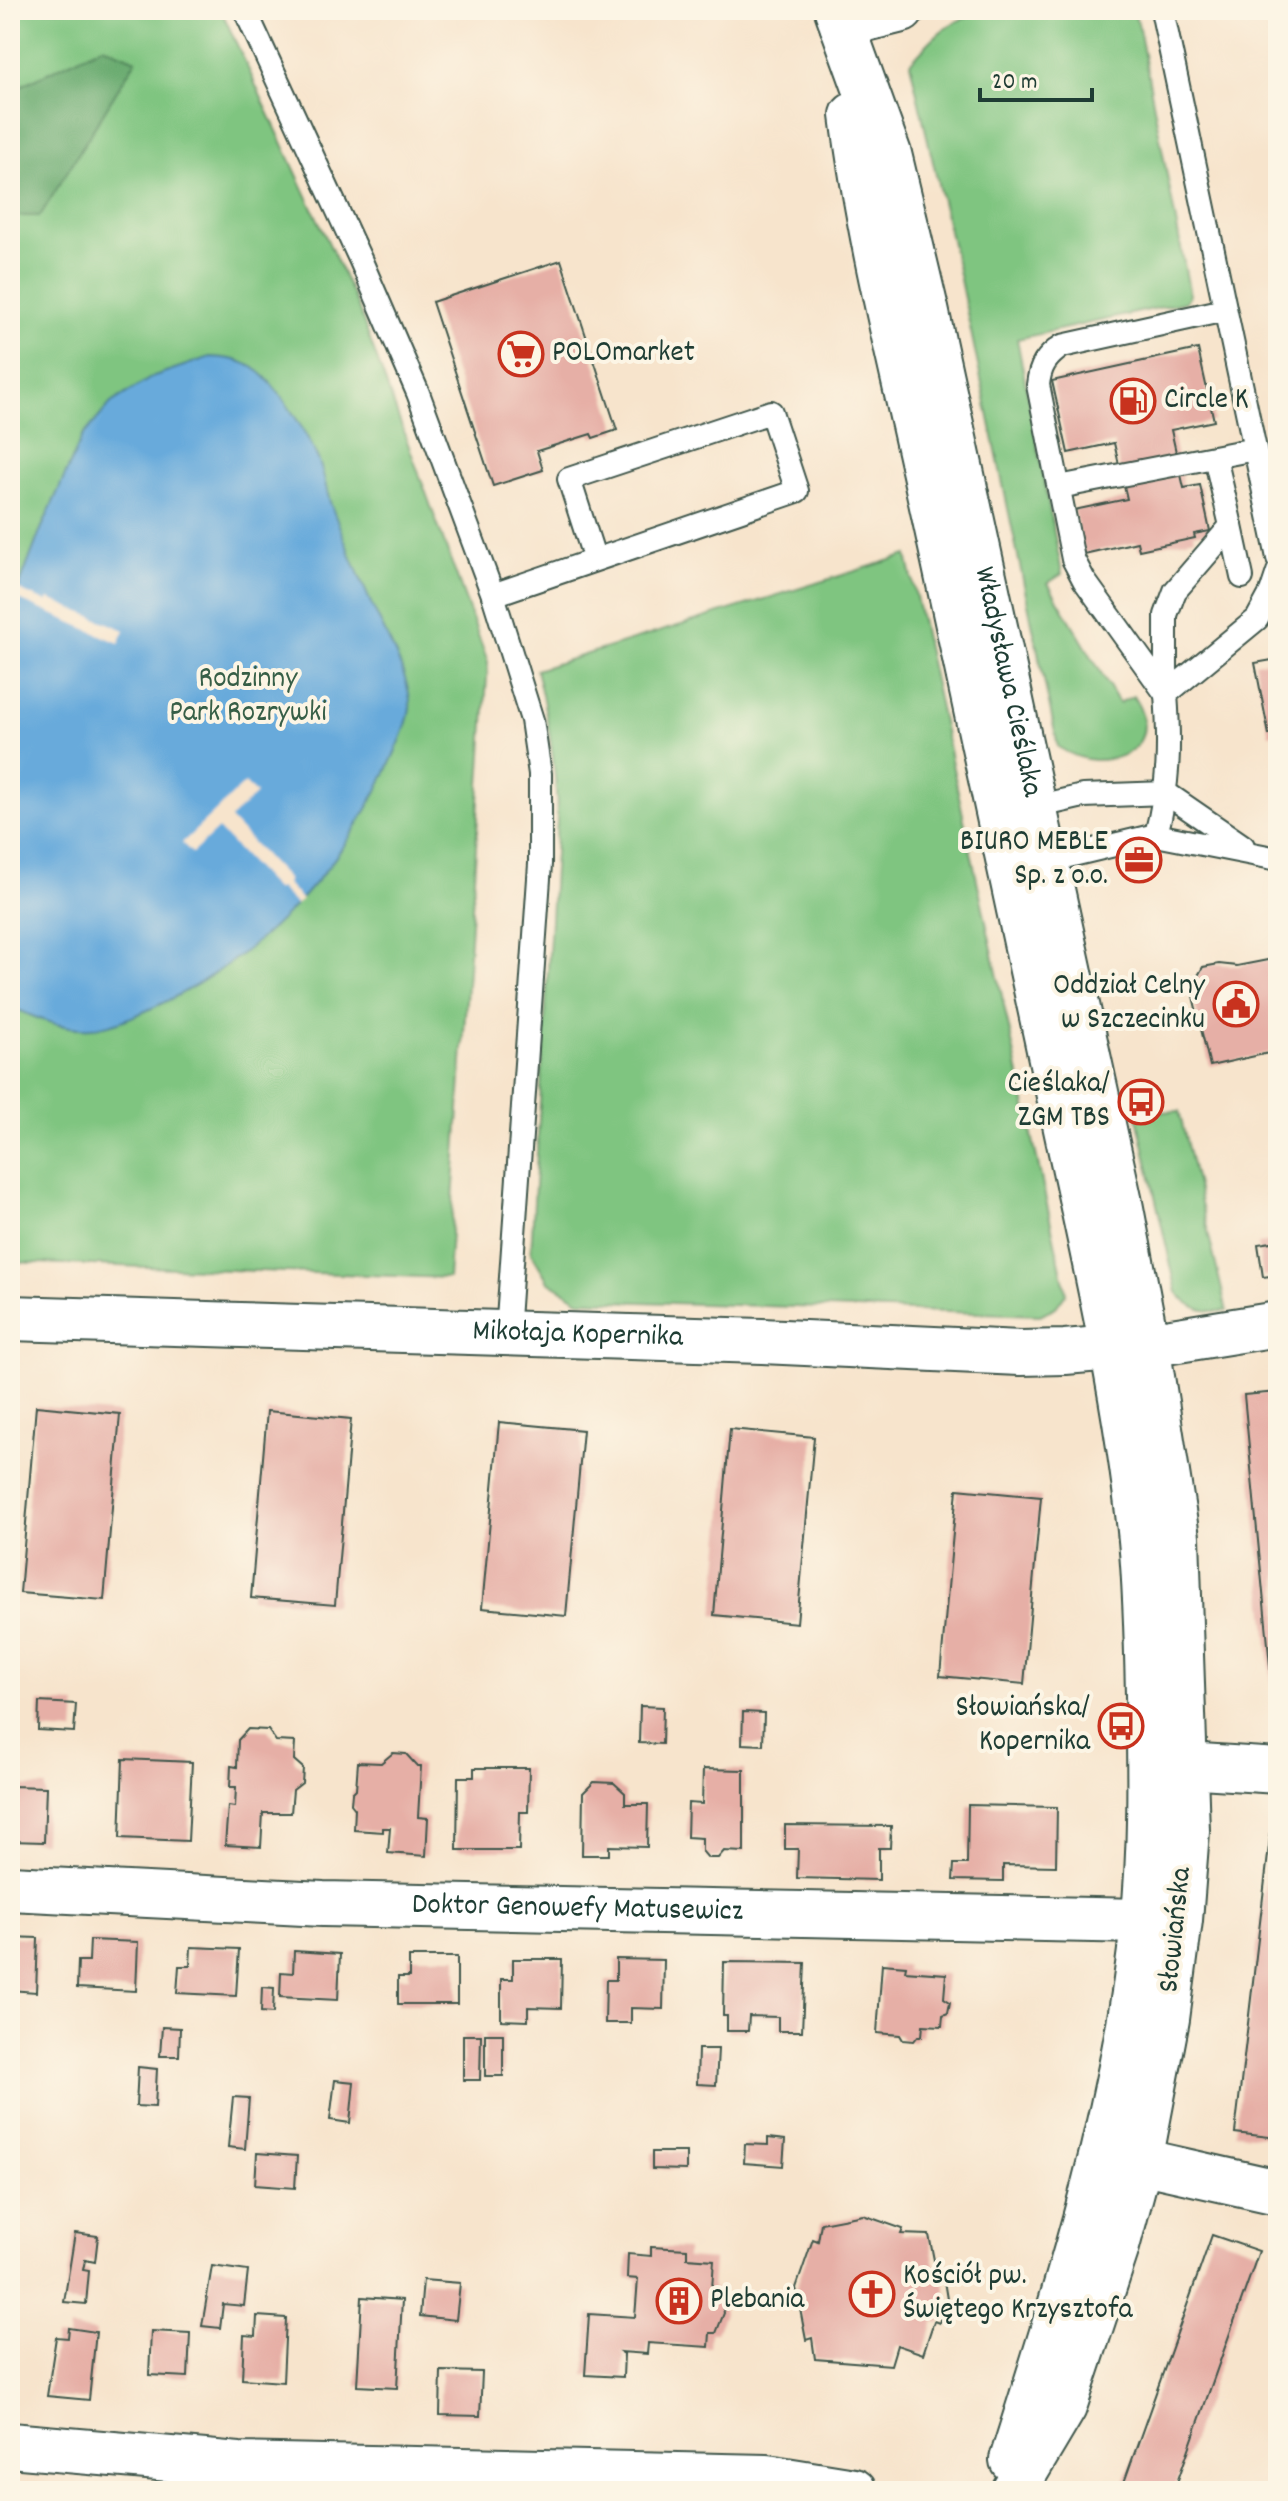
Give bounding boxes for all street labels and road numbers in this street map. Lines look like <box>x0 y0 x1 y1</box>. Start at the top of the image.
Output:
street label: Władysława Cieślaka <box>961 563 1053 802</box>
street label: Mikołaja Kopernika <box>472 1311 684 1360</box>
street label: Słowiańska <box>1149 1864 1205 1995</box>
street label: Doktor Genowefy Matusewicz <box>412 1884 744 1934</box>

